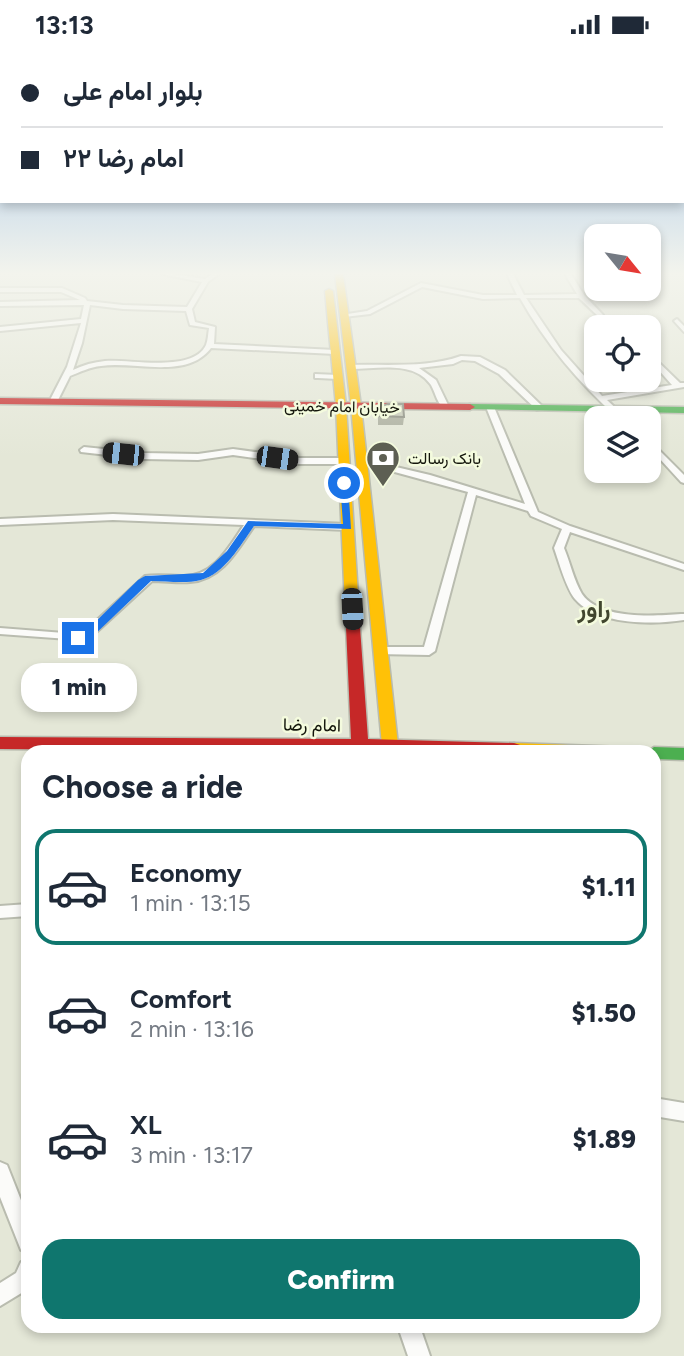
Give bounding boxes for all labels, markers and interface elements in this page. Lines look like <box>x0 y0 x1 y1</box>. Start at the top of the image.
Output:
text: 13:13 <box>35 9 94 41</box>
text: بلوار امام علی <box>63 75 203 107</box>
text: امام رضا ۲۲ <box>63 142 184 174</box>
north arrow <box>584 224 662 301</box>
map controls <box>584 224 661 483</box>
button: locate <box>584 315 661 392</box>
street label: خیابان امام خمینی <box>284 396 400 418</box>
button: layers <box>584 406 661 483</box>
bank icon: بانک رسالت <box>364 439 402 488</box>
car <box>102 441 145 467</box>
car <box>255 445 300 471</box>
place label: بانک رسالت <box>408 449 481 469</box>
route start <box>328 467 360 499</box>
car <box>341 587 364 631</box>
district label: راور <box>576 594 611 624</box>
route end <box>62 622 94 654</box>
callout: 1 min <box>20 663 136 711</box>
text: 1 min <box>52 673 106 701</box>
street label: امام رضا <box>283 713 341 738</box>
text: Choose a ride <box>42 768 243 806</box>
icon: car <box>46 856 109 919</box>
text: Economy <box>130 857 242 889</box>
text: $1.11 <box>582 871 636 903</box>
text: 1 min · 13:15 <box>130 889 251 917</box>
icon: car <box>46 982 109 1045</box>
text: Comfort <box>130 983 232 1015</box>
text: $1.50 <box>572 997 636 1029</box>
text: 2 min · 13:16 <box>130 1015 254 1043</box>
icon: car <box>46 1108 109 1171</box>
text: XL <box>130 1109 162 1141</box>
text: $1.89 <box>573 1123 636 1155</box>
text: 3 min · 13:17 <box>130 1141 253 1169</box>
button: Confirm <box>42 1239 640 1319</box>

